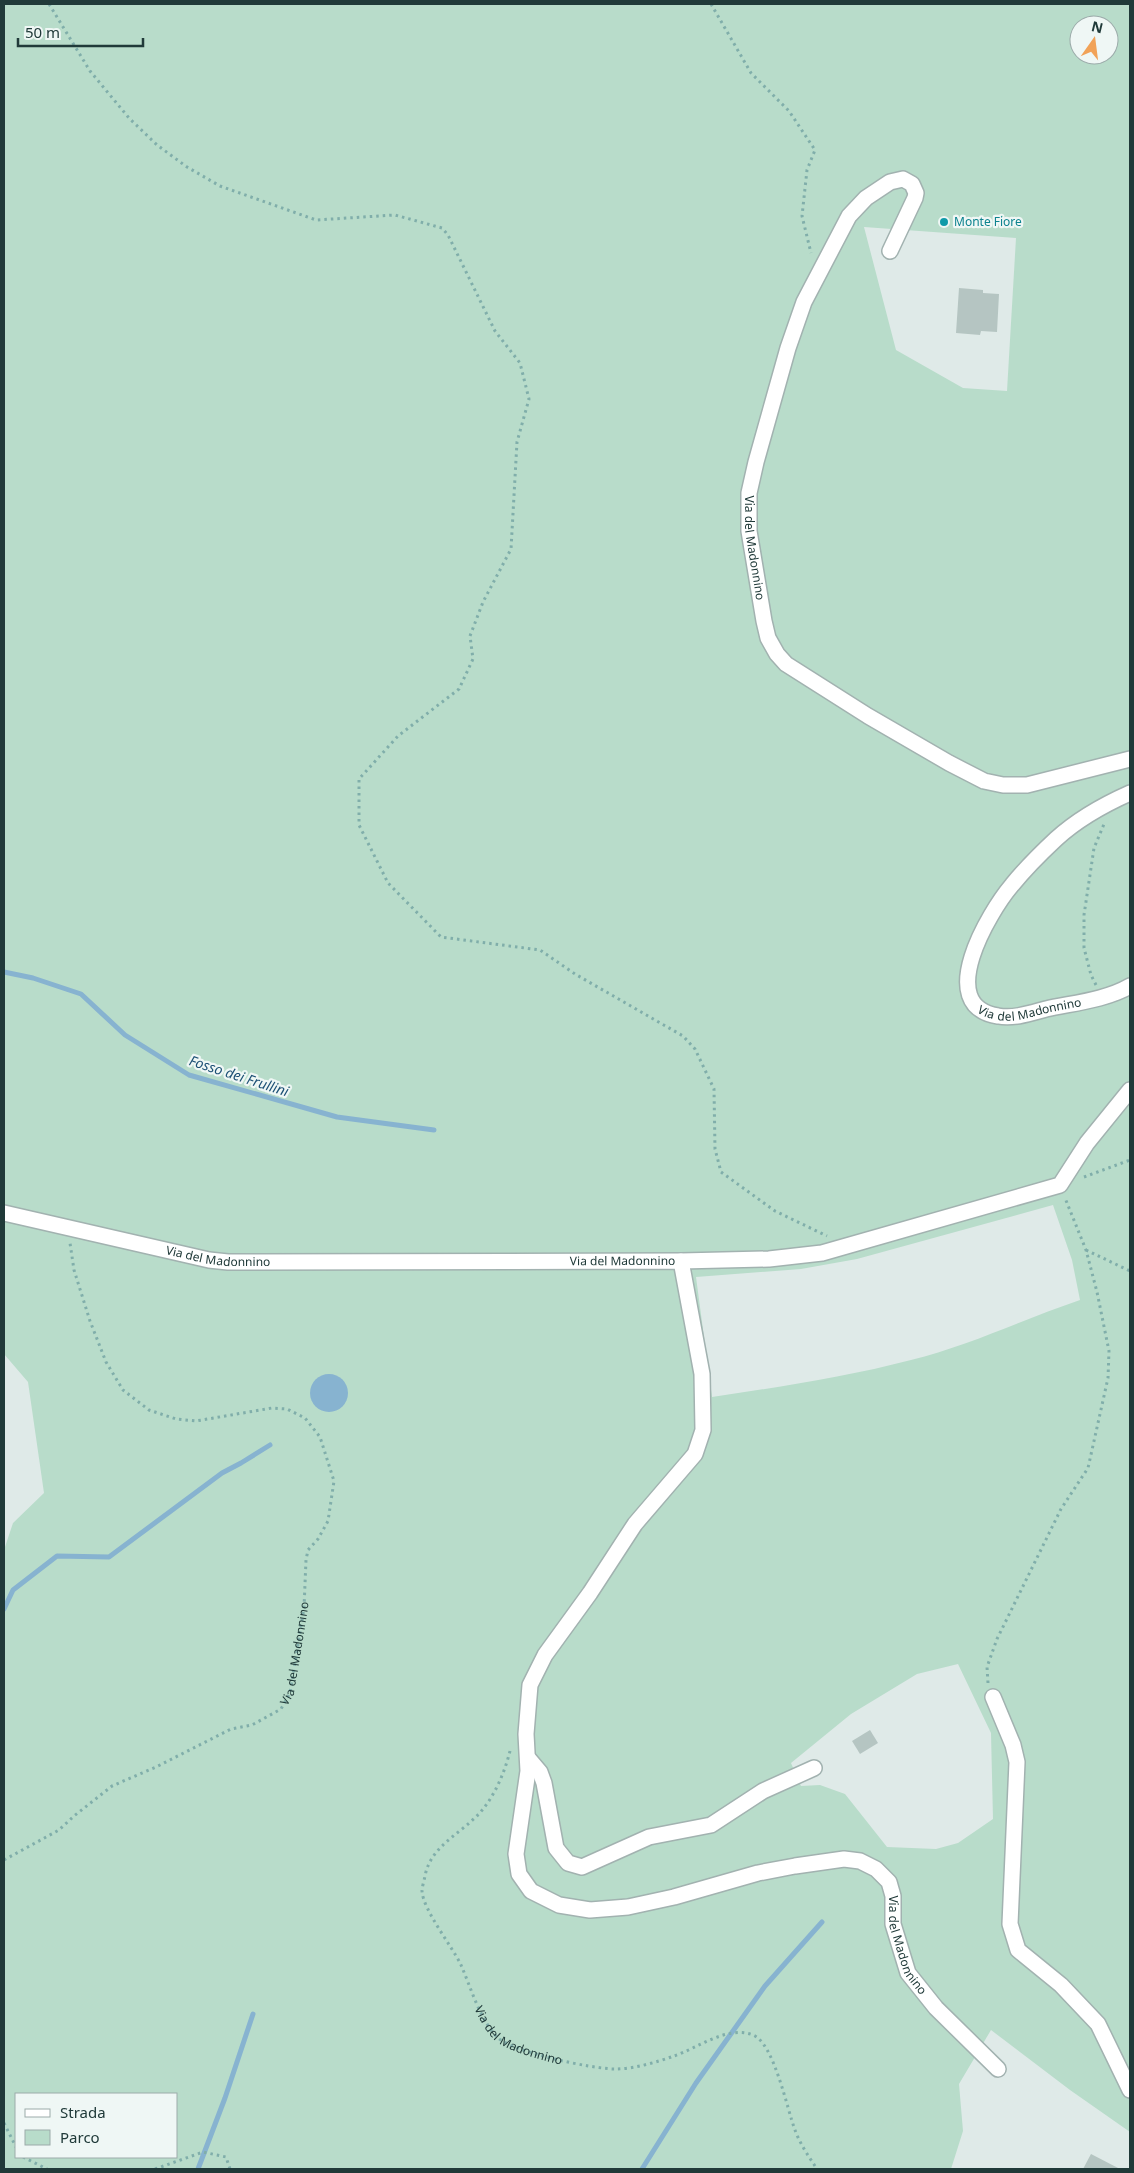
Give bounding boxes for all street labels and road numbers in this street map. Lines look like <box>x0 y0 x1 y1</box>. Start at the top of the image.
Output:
street label: Via del Madonnino <box>741 496 769 601</box>
street label: Via del Madonnino <box>974 993 1083 1025</box>
street label: Via del Madonnino <box>164 1241 270 1270</box>
street label: Via del Madonnino <box>570 1252 675 1269</box>
street label: Via del Madonnino <box>276 1601 312 1708</box>
street label: Via del Madonnino <box>885 1895 931 1998</box>
street label: Via del Madonnino <box>471 2003 564 2069</box>

